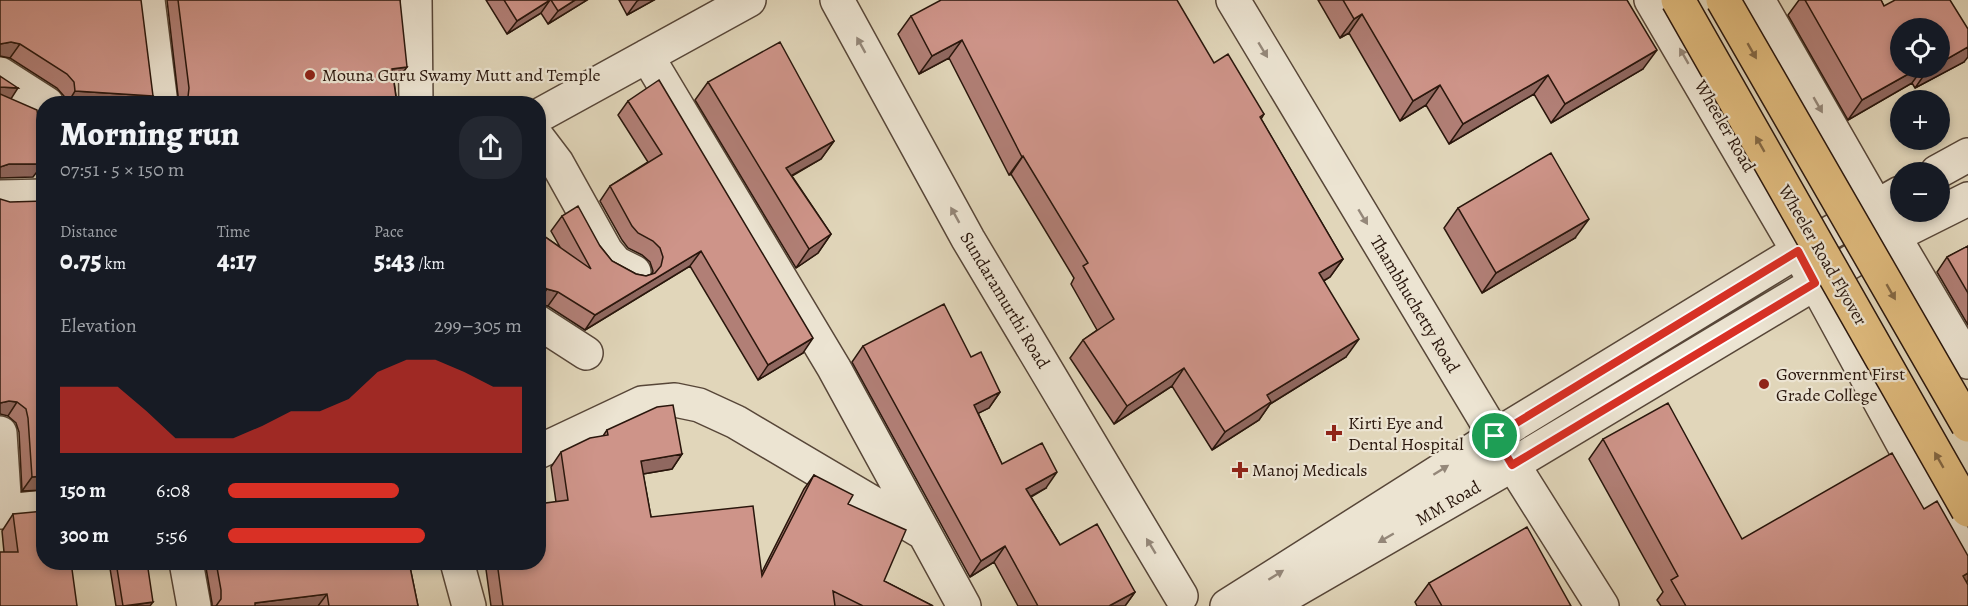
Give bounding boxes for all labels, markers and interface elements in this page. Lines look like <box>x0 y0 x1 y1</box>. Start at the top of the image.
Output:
map controls <box>1890 18 1950 222</box>
button: locate <box>1890 18 1950 78</box>
one-way arrow <box>856 36 866 53</box>
one-way arrow <box>1257 42 1268 58</box>
one-way arrow <box>1747 43 1757 60</box>
one-way arrow <box>1678 48 1689 64</box>
place label: Mouna Guru Swamy Mutt and Temple <box>322 63 600 87</box>
marker: Mouna Guru Swamy Mutt and Temple <box>303 68 317 82</box>
street label: Wheeler Road <box>1688 75 1761 177</box>
button: + <box>1890 90 1950 150</box>
one-way arrow <box>1813 97 1823 114</box>
text: Morning run <box>60 111 239 156</box>
button: share <box>459 116 522 179</box>
one-way arrow <box>1755 135 1765 152</box>
text: 07:51 · 5 × 150 m <box>60 156 184 183</box>
button: − <box>1890 162 1950 222</box>
street label: Wheeler Road Flyover <box>1772 179 1873 330</box>
one-way arrow <box>950 207 960 224</box>
one-way arrow <box>1358 209 1368 226</box>
text: Distance <box>60 221 117 243</box>
text: Time <box>217 221 250 243</box>
text: Pace <box>374 221 404 243</box>
street label: Sundaramurthi Road <box>955 227 1056 373</box>
street label: Thambhuchetty Road <box>1365 231 1466 377</box>
text: 0.75 <box>60 243 102 278</box>
text: 4:17 <box>217 243 256 278</box>
text: 5:43 <box>374 243 415 278</box>
text: km <box>102 253 126 275</box>
text: /km <box>415 253 445 275</box>
one-way arrow <box>1886 284 1897 300</box>
text: Elevation <box>60 312 137 339</box>
text: 299–305 m <box>434 312 522 339</box>
place label: Government First Grade College <box>1776 362 1905 407</box>
marker: Government First Grade College <box>1757 377 1771 391</box>
pin <box>1469 410 1520 461</box>
place label: Kirti Eye and Dental Hospital <box>1348 411 1464 456</box>
icon: arrive <box>1478 419 1511 452</box>
marker: Kirti Eye and Dental Hospital <box>1325 424 1343 442</box>
one-way arrow <box>1934 451 1944 468</box>
place label: Manoj Medicals <box>1252 458 1368 482</box>
marker: Manoj Medicals <box>1233 463 1247 477</box>
one-way arrow <box>1433 465 1449 476</box>
street label: MM Road <box>1411 475 1485 531</box>
text: 150 m <box>60 477 106 504</box>
text: 6:08 <box>156 477 190 504</box>
text: 300 m <box>60 522 109 549</box>
text: 5:56 <box>156 522 187 549</box>
one-way arrow <box>1378 533 1394 544</box>
one-way arrow <box>1146 537 1156 554</box>
one-way arrow <box>1268 569 1284 580</box>

